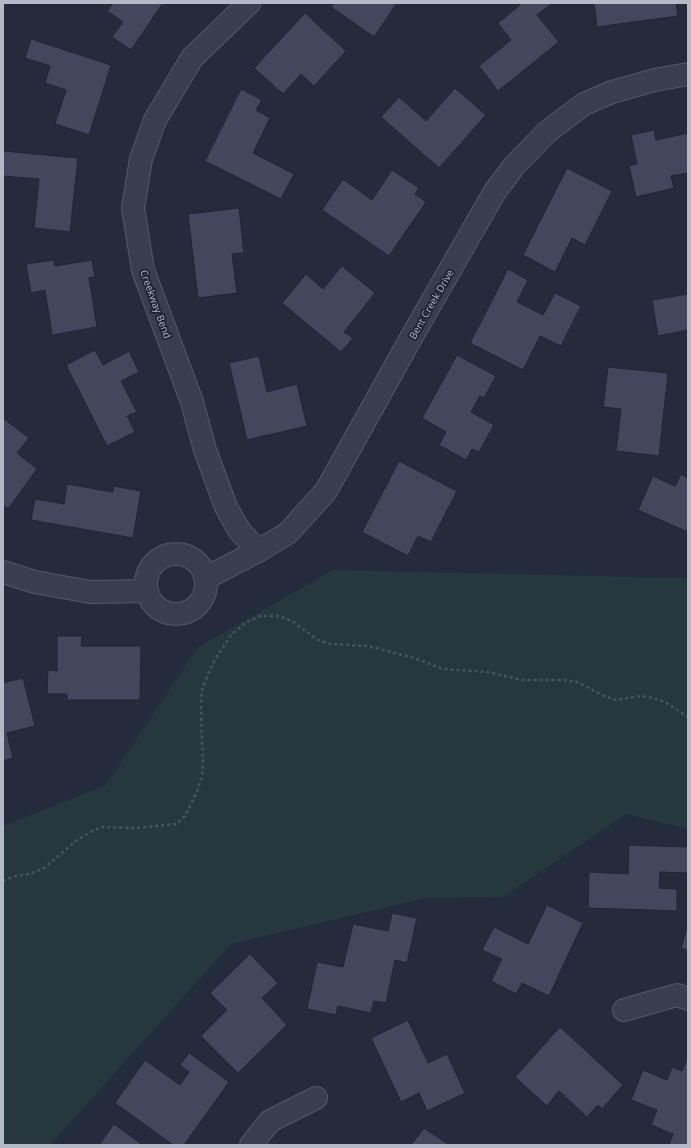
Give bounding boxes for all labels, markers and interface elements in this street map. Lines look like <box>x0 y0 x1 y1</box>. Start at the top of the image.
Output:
street label: Bent Creek Drive <box>405 266 457 341</box>
street label: Creekway Bend <box>137 268 175 340</box>

